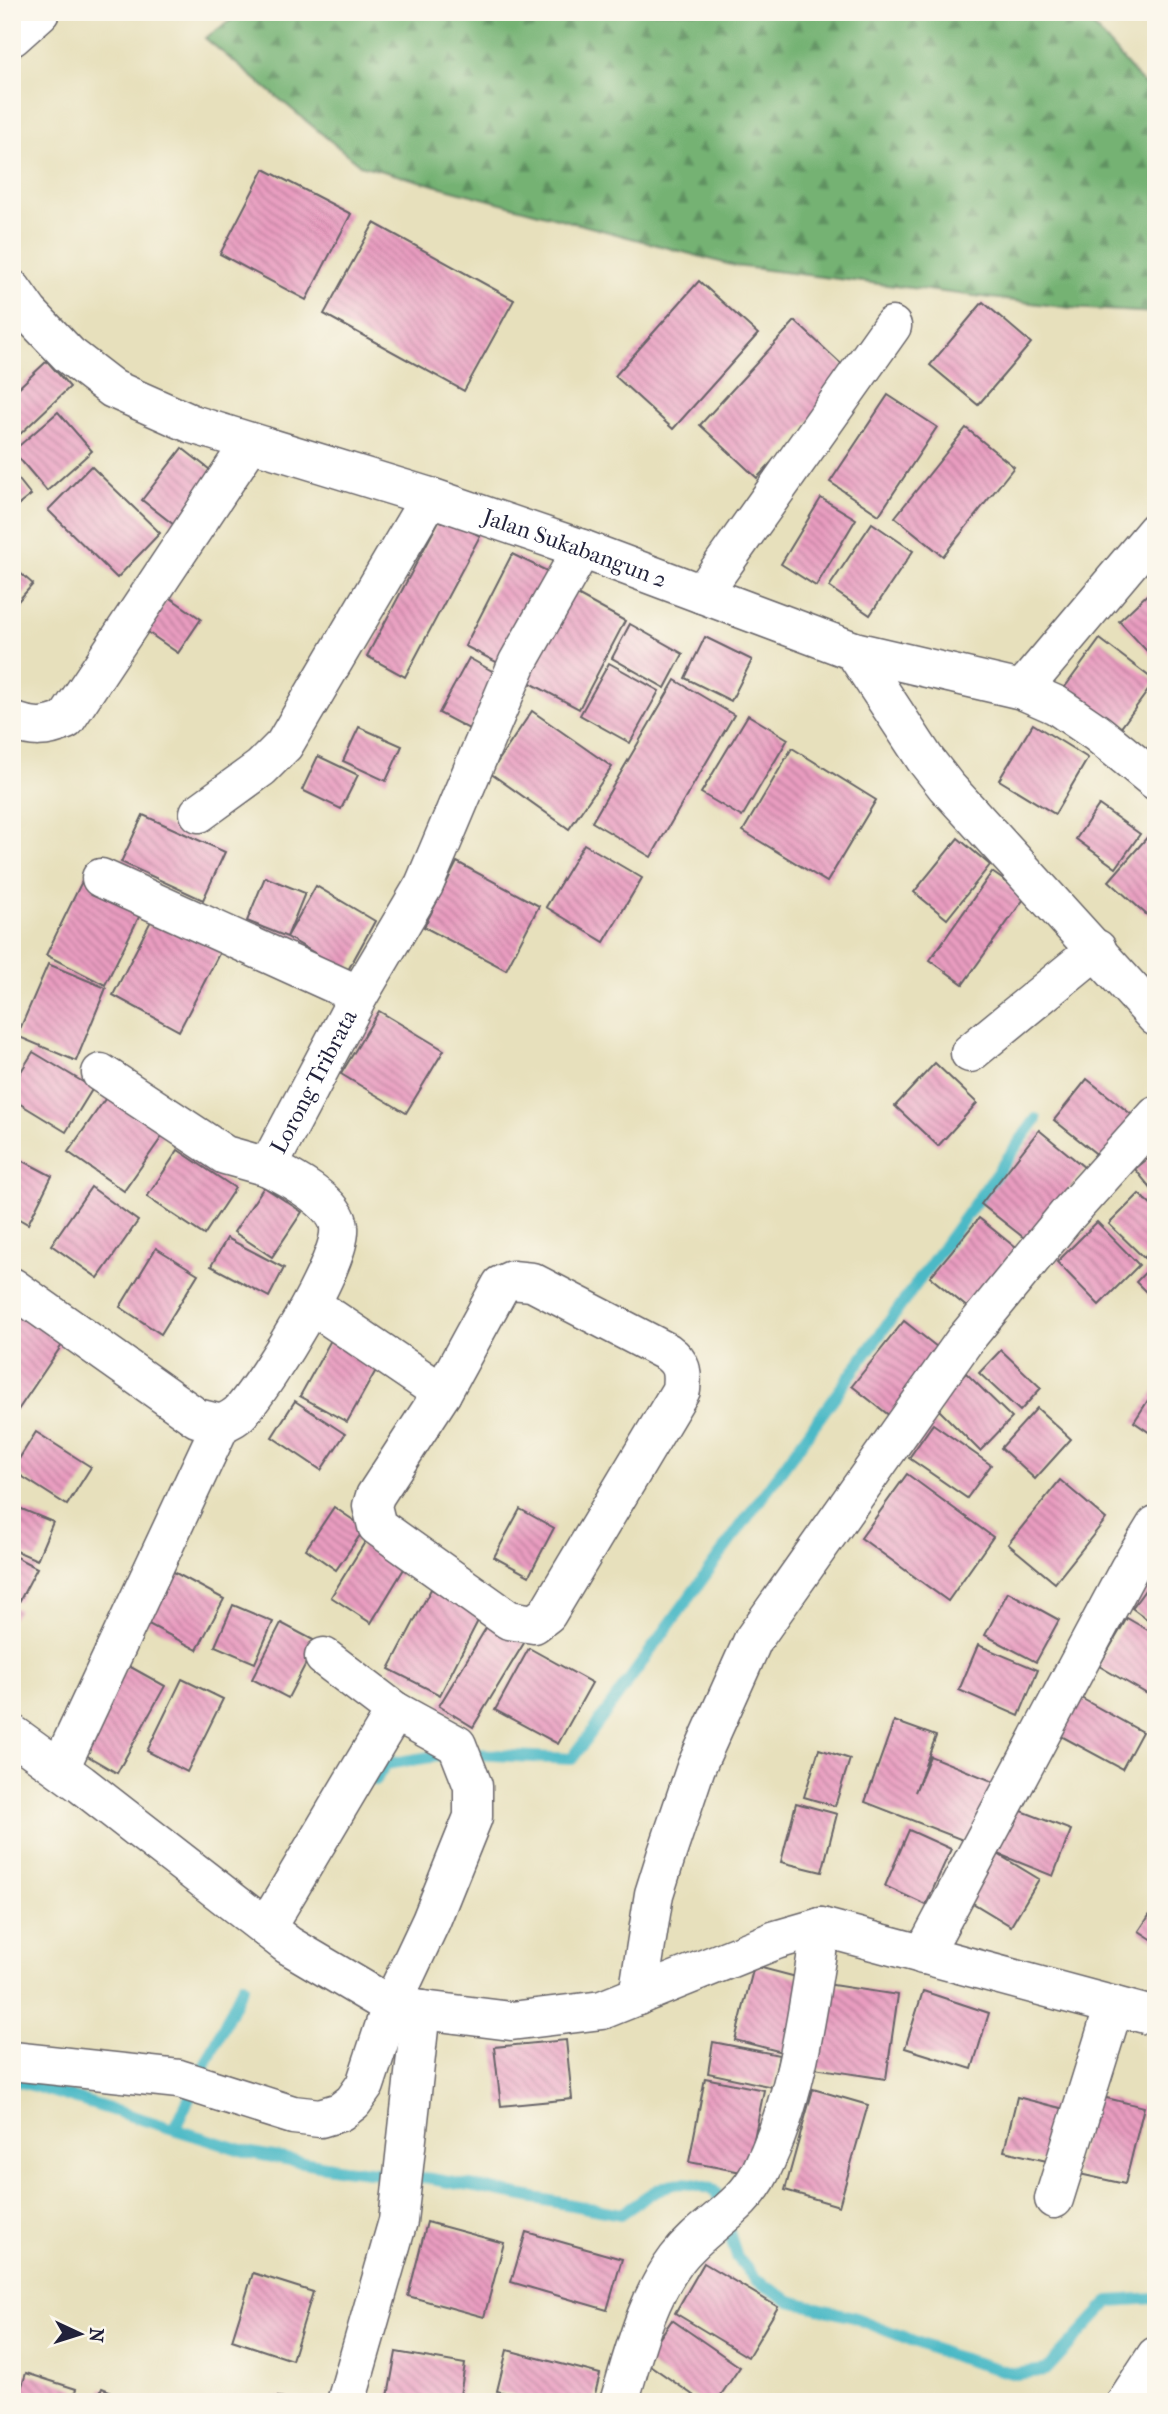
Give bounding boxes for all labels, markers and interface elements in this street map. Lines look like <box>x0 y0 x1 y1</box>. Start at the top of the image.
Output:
street label: Jalan Sukabangun 2 <box>478 503 671 594</box>
street label: Lorong Tribrata <box>265 1005 363 1158</box>
north arrow <box>46 2298 116 2368</box>
text: N <box>84 2327 107 2344</box>

